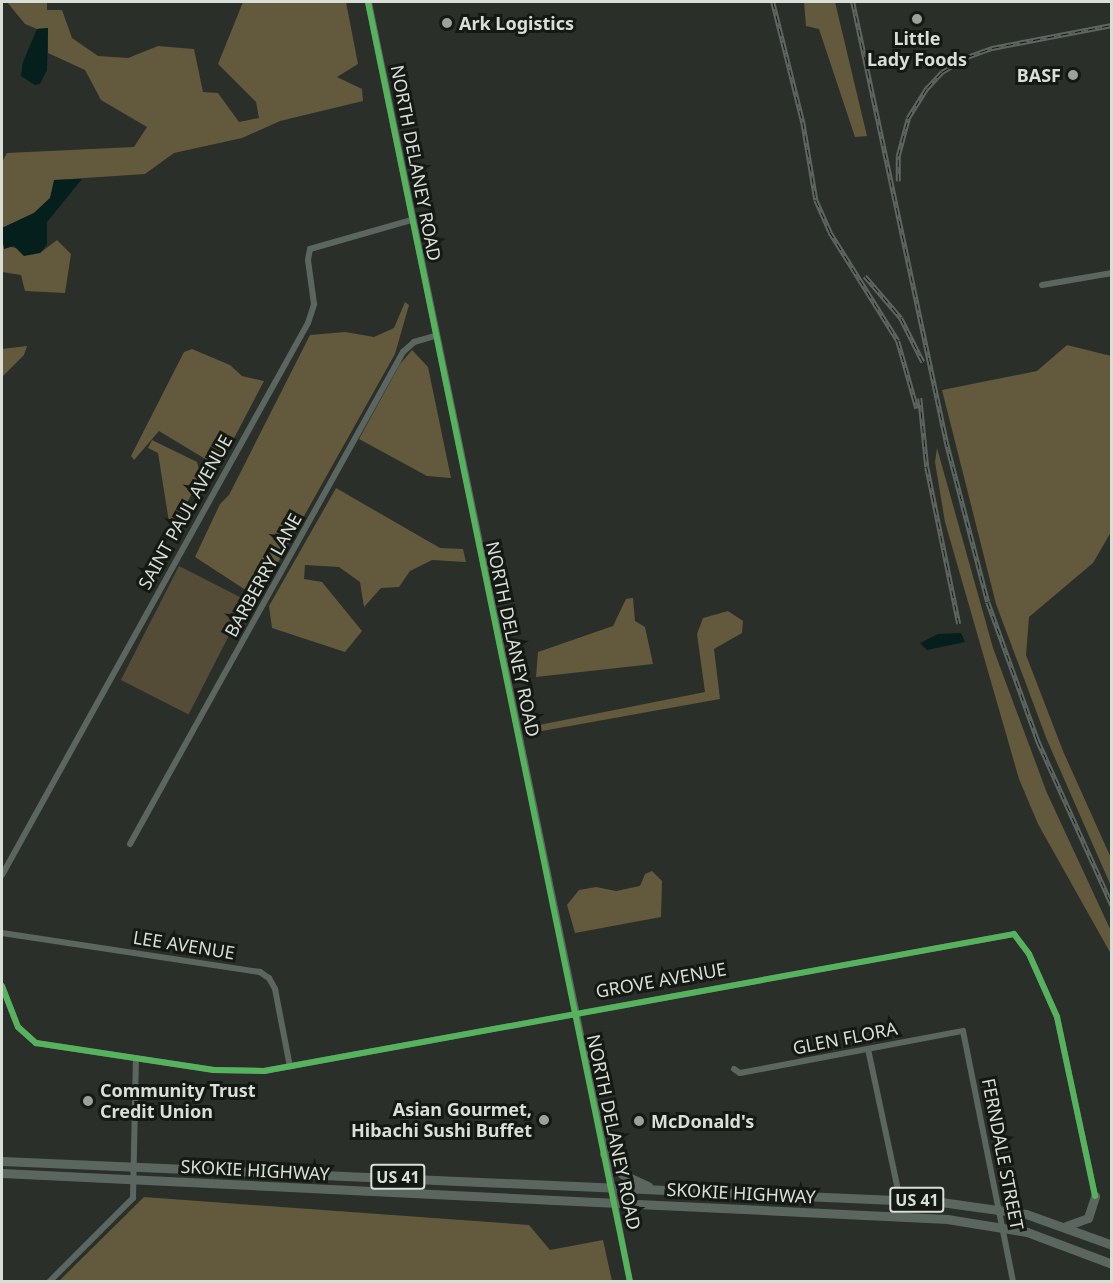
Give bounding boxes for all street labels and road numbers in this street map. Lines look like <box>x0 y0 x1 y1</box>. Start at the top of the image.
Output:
street label: NORTH DELANEY ROAD <box>386 63 446 263</box>
street label: SAINT PAUL AVENUE <box>134 431 236 593</box>
street label: BARBERRY LANE <box>220 509 306 641</box>
street label: NORTH DELANEY ROAD <box>482 539 544 739</box>
street label: LEE AVENUE <box>132 926 236 964</box>
street label: GROVE AVENUE <box>594 958 728 1002</box>
street label: GLEN FLORA <box>791 1017 899 1059</box>
street label: NORTH DELANEY ROAD <box>583 1032 645 1232</box>
street label: FERNDALE STREET <box>978 1076 1028 1232</box>
street label: SKOKIE HIGHWAY <box>180 1155 330 1185</box>
road number: US 41 <box>370 1164 426 1190</box>
street label: SKOKIE HIGHWAY <box>666 1178 816 1208</box>
road number: US 41 <box>888 1187 946 1213</box>

